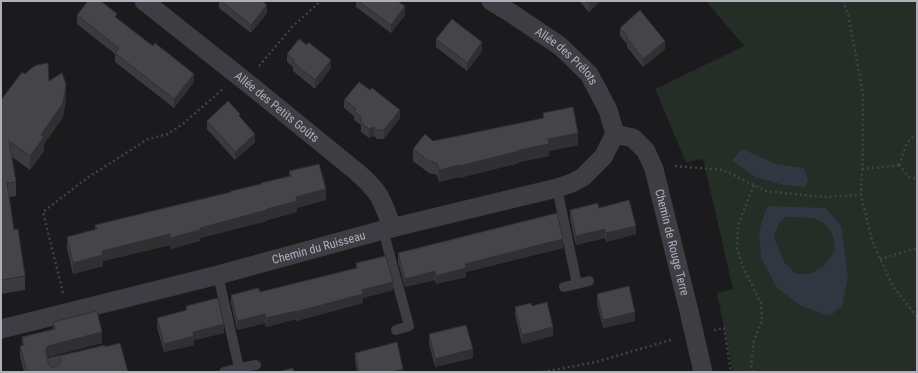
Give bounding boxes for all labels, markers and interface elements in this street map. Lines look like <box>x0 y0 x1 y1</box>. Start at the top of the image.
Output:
street label: Allée des Prélots <box>533 24 600 87</box>
street label: Allée des Petits Goûts <box>232 69 322 145</box>
street label: Chemin de Rouge Terre <box>652 188 692 297</box>
street label: Chemin du Ruisseau <box>270 228 367 267</box>

